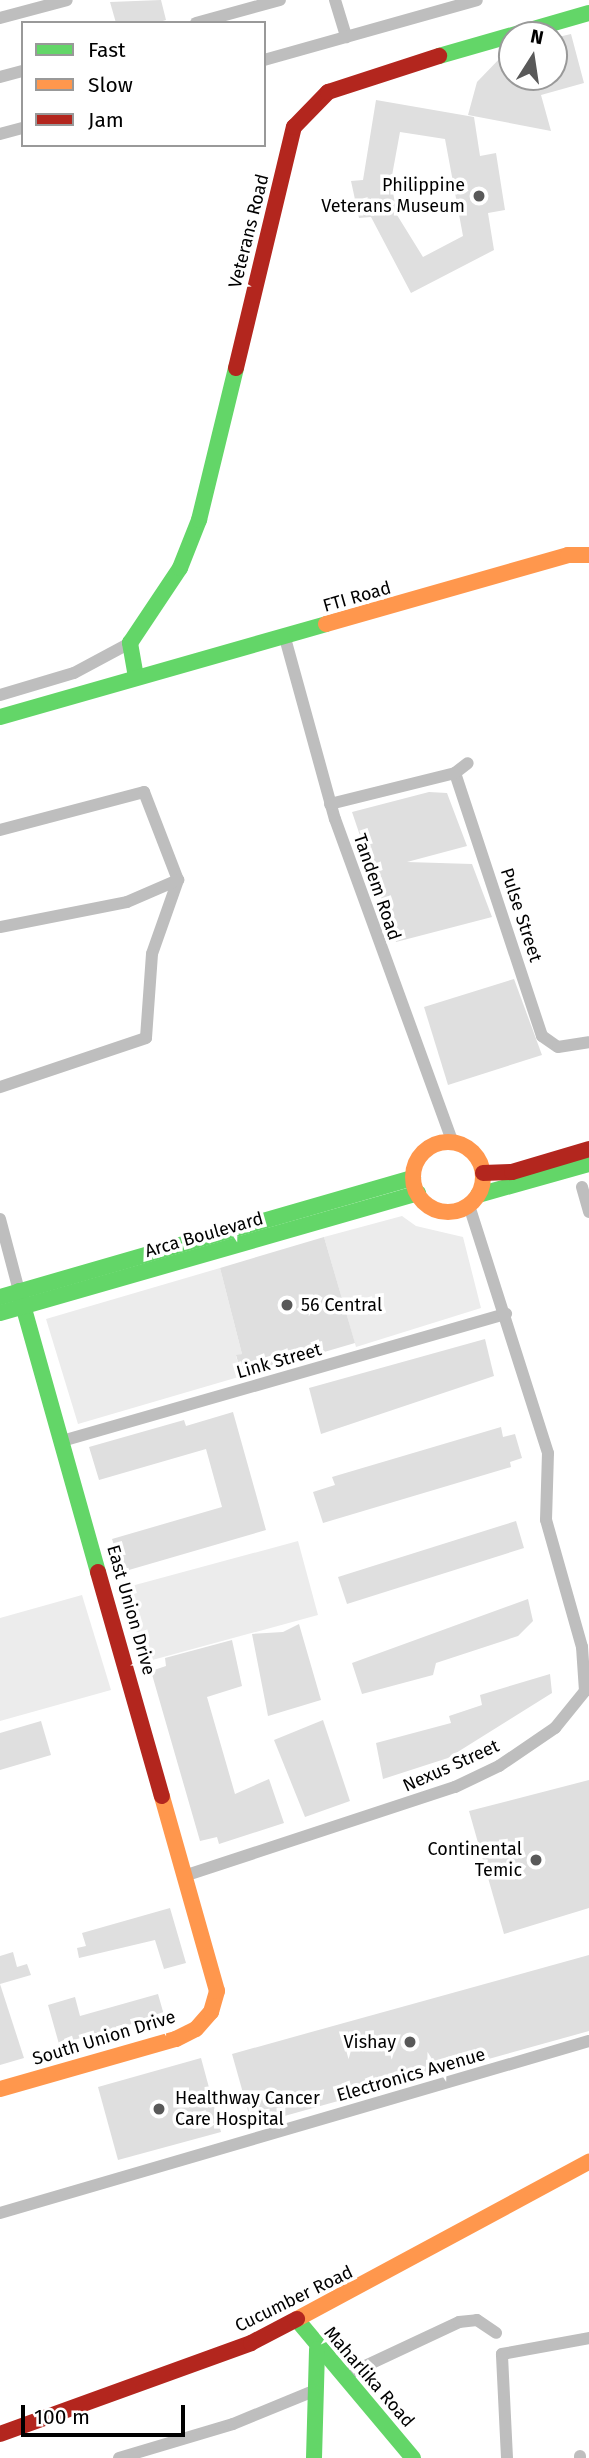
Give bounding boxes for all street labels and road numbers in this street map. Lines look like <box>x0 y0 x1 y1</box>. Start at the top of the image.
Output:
street label: Veterans Road <box>224 172 274 290</box>
street label: FTI Road <box>321 577 393 617</box>
street label: Tandem Road <box>349 831 405 943</box>
street label: Pulse Street <box>496 865 546 965</box>
street label: Arca Boulevard <box>142 1208 266 1262</box>
street label: Link Street <box>234 1339 324 1383</box>
street label: East Union Drive <box>102 1542 160 1678</box>
street label: Nexus Street <box>400 1735 502 1797</box>
street label: South Union Drive <box>30 2006 178 2070</box>
street label: Electronics Avenue <box>334 2043 488 2107</box>
street label: Cucumber Road <box>232 2261 356 2337</box>
street label: Maharlika Road <box>319 2322 419 2432</box>

